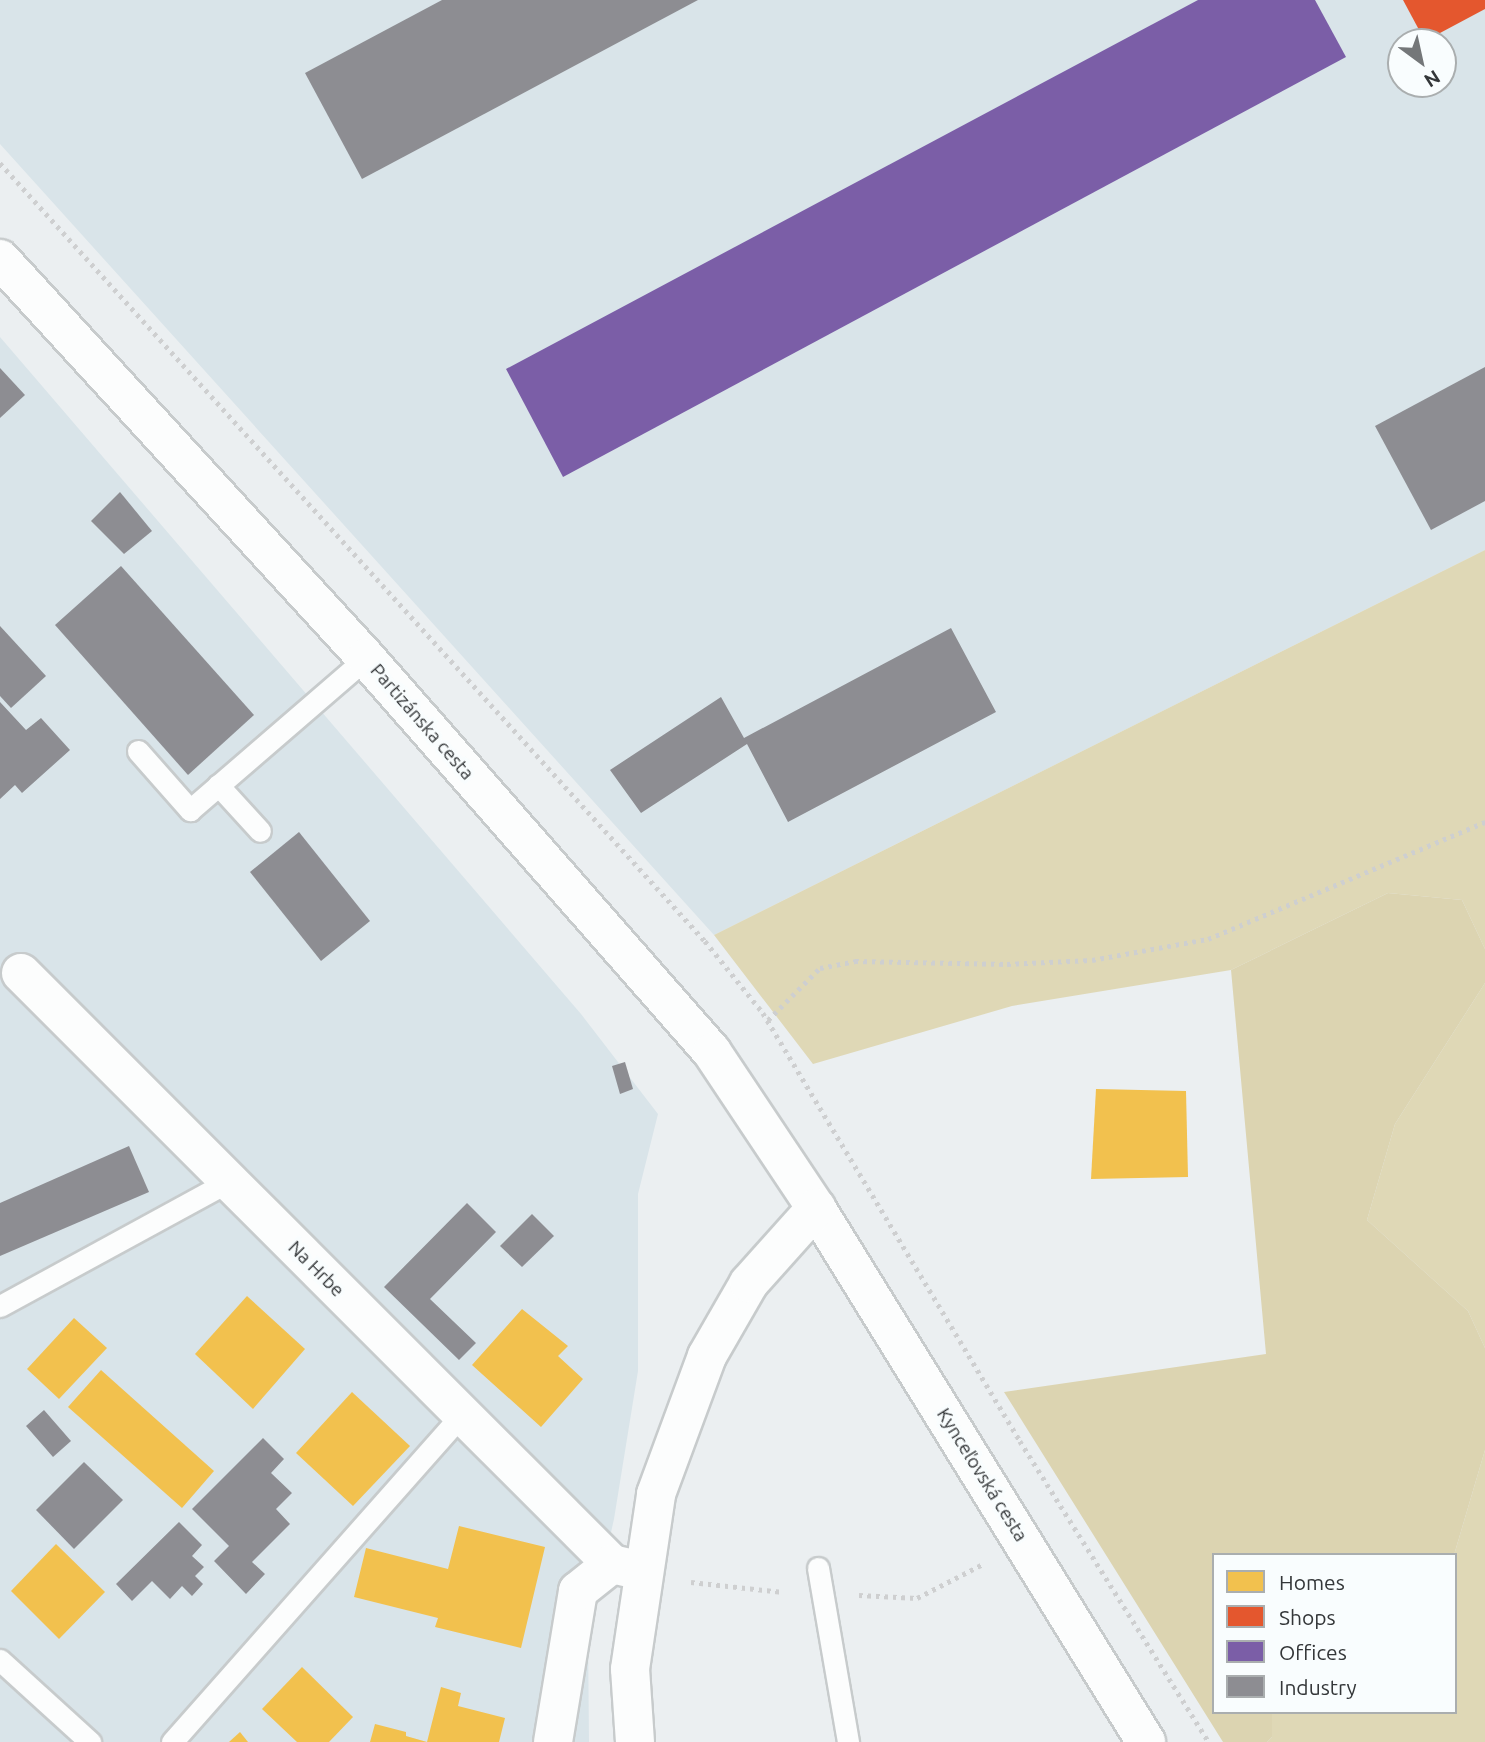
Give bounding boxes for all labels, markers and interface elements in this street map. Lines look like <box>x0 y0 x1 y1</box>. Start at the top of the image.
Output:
north arrow <box>1387 28 1457 98</box>
text: N <box>1420 66 1444 92</box>
street label: Partizánska cesta <box>365 659 479 785</box>
street label: Na Hrbe <box>283 1236 349 1302</box>
street label: Kynceľovská cesta <box>932 1404 1032 1546</box>
legend <box>1212 1553 1457 1714</box>
text: Homes <box>1279 1570 1345 1594</box>
text: Shops <box>1279 1605 1336 1629</box>
text: Offices <box>1279 1640 1347 1664</box>
text: Industry <box>1279 1675 1357 1699</box>

